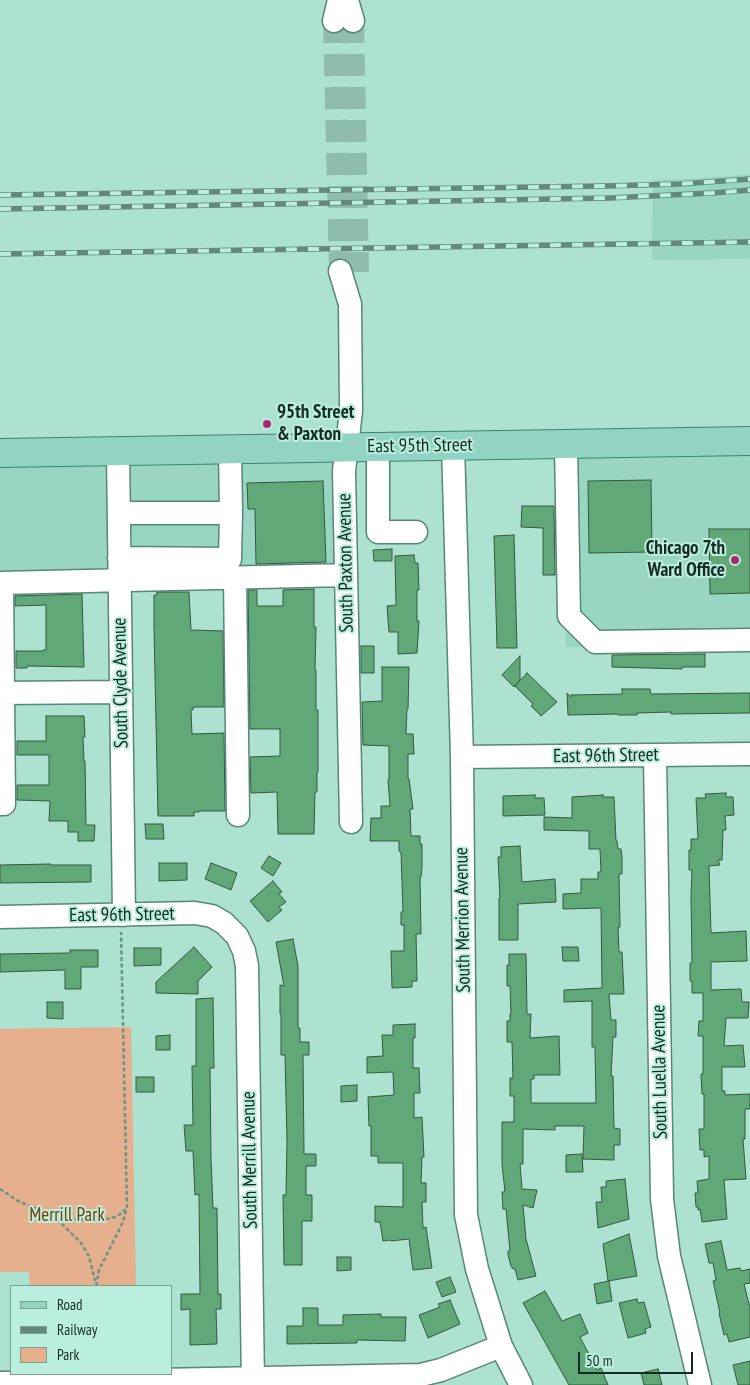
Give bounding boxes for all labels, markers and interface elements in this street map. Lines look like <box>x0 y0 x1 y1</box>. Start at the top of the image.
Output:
place label: 95th Street & Paxton <box>277 402 354 446</box>
marker: 95th Street & Paxton <box>261 418 273 430</box>
street label: East 95th Street <box>367 434 473 458</box>
street label: South Paxton Avenue <box>333 493 359 633</box>
place label: Chicago 7th Ward Office <box>646 538 725 582</box>
marker: Chicago 7th Ward Office <box>729 554 741 566</box>
street label: South Clyde Avenue <box>108 617 134 749</box>
street label: East 96th Street <box>553 744 659 768</box>
street label: South Merrion Avenue <box>450 847 476 993</box>
street label: East 96th Street <box>69 903 175 927</box>
street label: South Luella Avenue <box>647 1005 673 1139</box>
street label: South Merrill Avenue <box>237 1091 263 1229</box>
park label: Merrill Park <box>29 1205 105 1227</box>
legend <box>10 1285 172 1375</box>
text: Road <box>57 1295 83 1314</box>
text: Railway <box>57 1320 97 1339</box>
scale bar <box>580 1342 695 1374</box>
text: Park <box>57 1345 79 1364</box>
text: 50 m <box>586 1351 612 1370</box>

